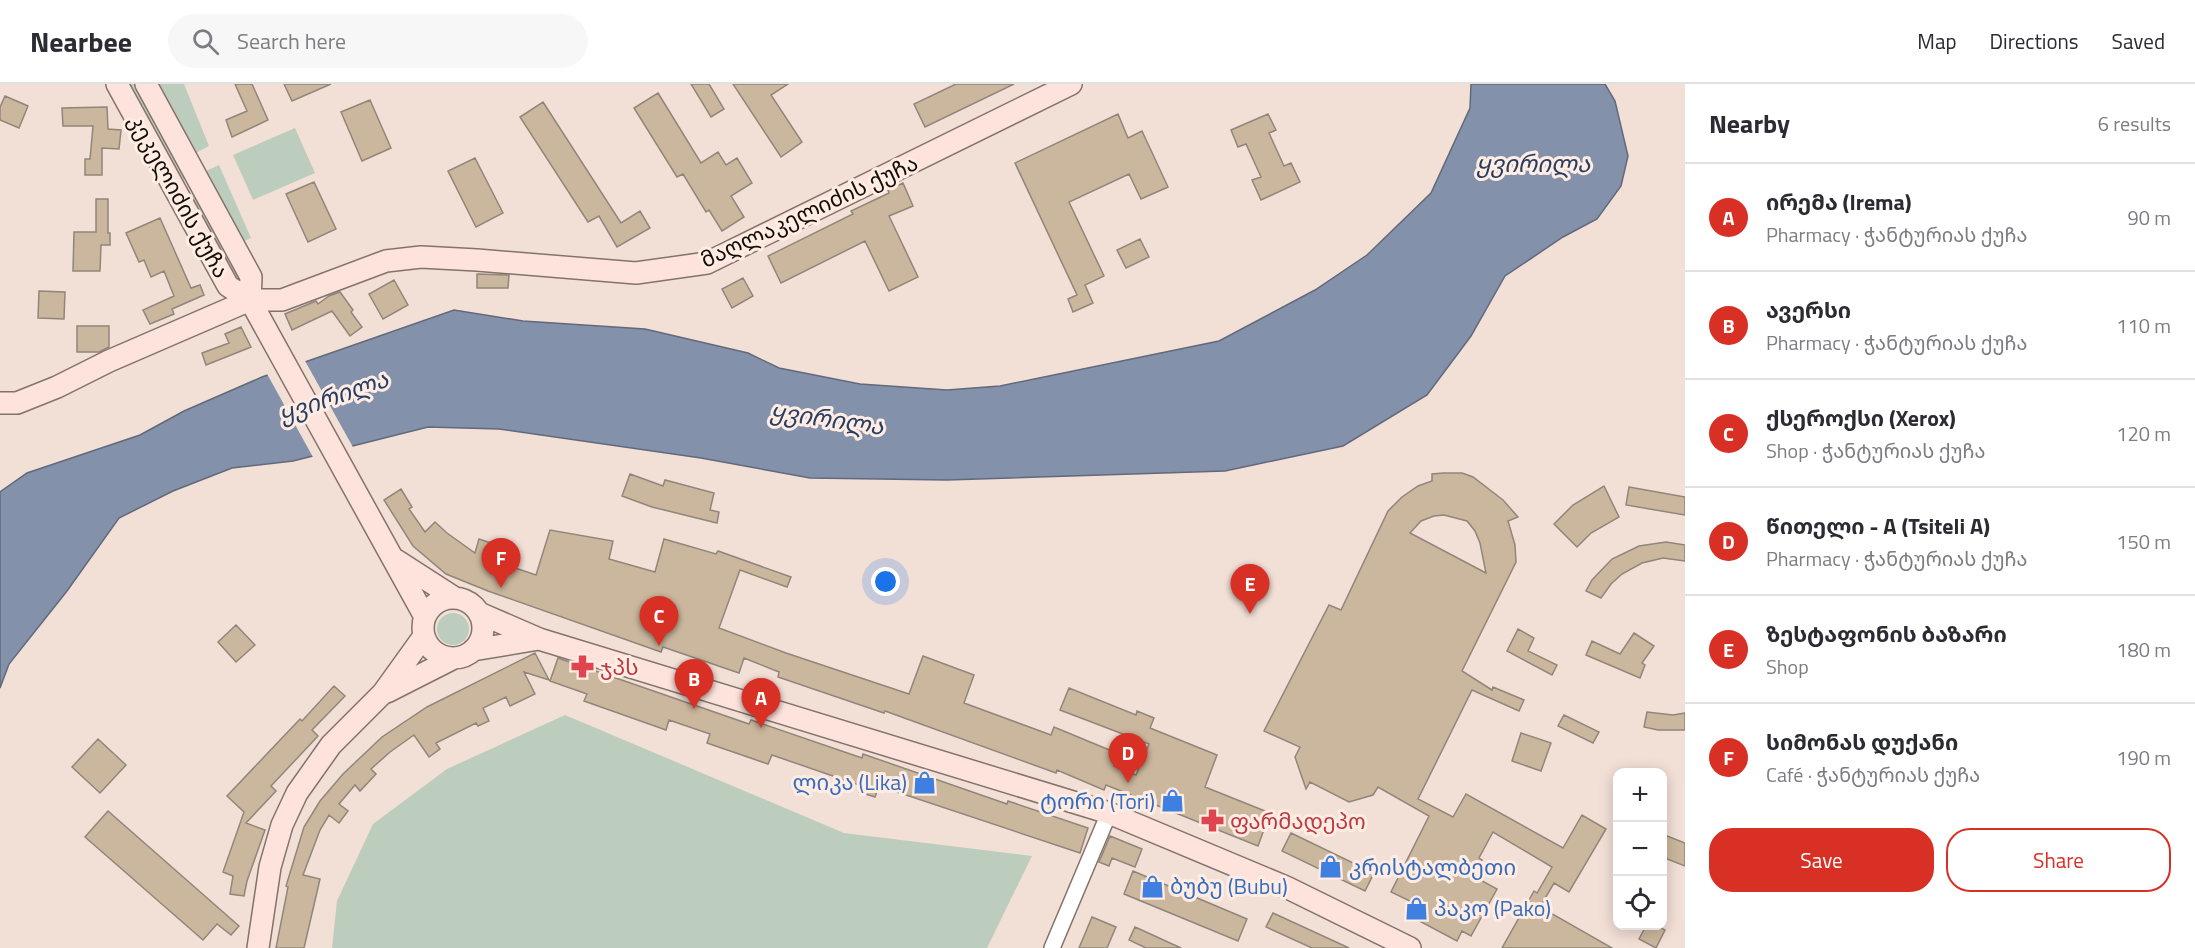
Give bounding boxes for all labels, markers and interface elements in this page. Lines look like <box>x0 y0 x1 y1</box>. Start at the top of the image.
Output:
search box <box>168 14 588 68</box>
text: Nearbee <box>30 20 132 63</box>
text: Search here <box>237 24 346 58</box>
icon: search <box>189 25 222 58</box>
text: Map <box>1917 25 1957 57</box>
text: Directions <box>1990 25 2079 57</box>
text: Saved <box>2112 25 2165 57</box>
text: Nearby <box>1709 104 1790 143</box>
street label: კეკელიძის ქუჩა <box>120 108 238 284</box>
text: 6 results <box>2098 108 2171 139</box>
water label: ყვირილა <box>1476 145 1591 181</box>
street label: მაღლაკელიძის ქუჩა <box>695 146 923 276</box>
text: ირემა (Irema) <box>1766 185 1912 219</box>
text: A <box>1722 202 1735 233</box>
text: 90 m <box>2127 202 2171 233</box>
text: Pharmacy · ჭანტურიას ქუჩა <box>1766 219 2027 250</box>
text: ავერსი <box>1766 293 1851 327</box>
text: B <box>1722 310 1735 341</box>
text: 110 m <box>2116 310 2171 341</box>
text: Pharmacy · ჭანტურიას ქუჩა <box>1766 327 2027 358</box>
water label: ყვირილა <box>273 360 394 432</box>
water label: ყვირილა <box>768 392 887 444</box>
text: ქსეროქსი (Xerox) <box>1766 401 1956 435</box>
text: C <box>1723 418 1734 449</box>
text: 120 m <box>2116 418 2171 449</box>
text: Shop · ჭანტურიას ქუჩა <box>1766 435 1985 466</box>
text: წითელი - A (Tsiteli A) <box>1766 509 1990 543</box>
text: D <box>1722 526 1735 557</box>
text: 150 m <box>2116 526 2171 557</box>
pin: F <box>482 538 520 588</box>
text: Pharmacy · ჭანტურიას ქუჩა <box>1766 543 2027 574</box>
pin: E <box>1230 564 1270 614</box>
your location <box>871 567 900 596</box>
pin: C <box>640 596 678 646</box>
text: ზესტაფონის ბაზარი <box>1766 617 2007 651</box>
text: E <box>1723 634 1734 665</box>
text: 180 m <box>2116 634 2171 665</box>
place label: ჯპს <box>600 650 638 684</box>
text: Shop <box>1766 651 1809 682</box>
pharmacy icon: ჯპს <box>569 654 595 680</box>
pin: B <box>674 660 714 709</box>
pin: A <box>742 678 780 728</box>
text: სიმონას დუქანი <box>1766 725 1958 759</box>
pin: D <box>1108 734 1148 783</box>
text: F <box>1723 742 1734 773</box>
text: 190 m <box>2116 742 2171 773</box>
text: Café · ჭანტურიას ქუჩა <box>1766 759 1980 790</box>
place label: ლიკა (Lika) <box>793 765 907 799</box>
map controls <box>1613 768 1667 930</box>
button: + <box>1613 768 1667 822</box>
shop icon: ლიკა (Lika) <box>912 769 938 795</box>
place label: ტორი (Tori) <box>1040 784 1155 818</box>
shop icon: ტორი (Tori) <box>1160 788 1186 814</box>
place label: ფარმადეპო <box>1230 804 1366 838</box>
pharmacy icon: ფარმადეპო <box>1199 808 1225 834</box>
button: − <box>1613 822 1667 876</box>
button: Save <box>1709 828 1934 892</box>
button: Share <box>1946 828 2171 892</box>
place label: კრისტალბეთი <box>1349 850 1516 884</box>
shop icon: კრისტალბეთი <box>1318 854 1344 880</box>
place label: ბუბუ (Bubu) <box>1170 869 1288 903</box>
shop icon: ბუბუ (Bubu) <box>1139 873 1165 899</box>
button: locate <box>1613 876 1667 930</box>
place label: პაკო (Pako) <box>1434 891 1551 925</box>
shop icon: პაკო (Pako) <box>1403 895 1429 921</box>

